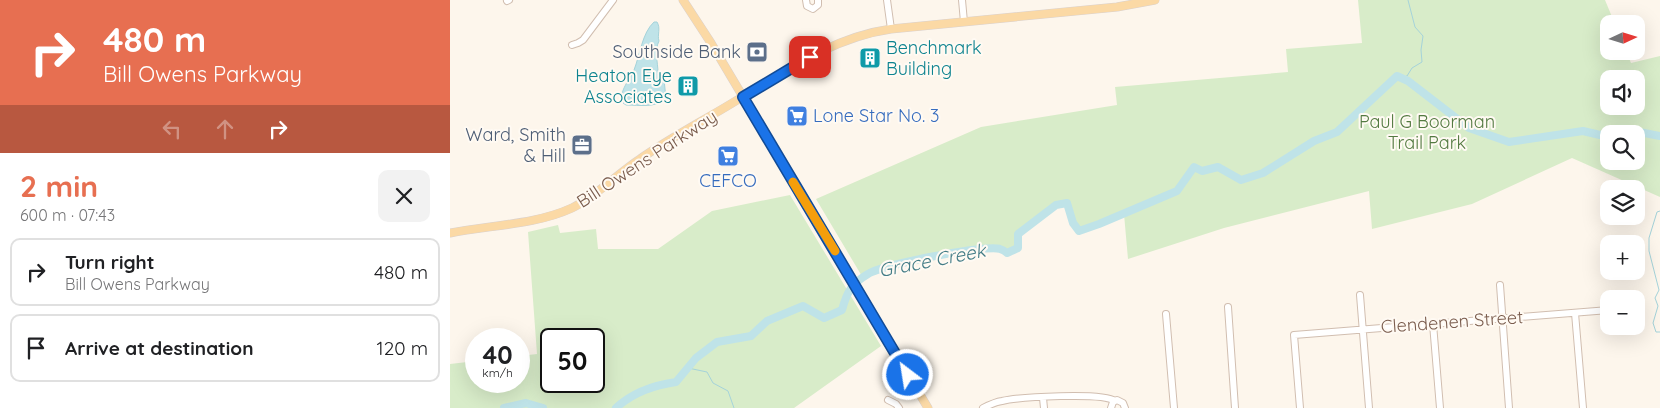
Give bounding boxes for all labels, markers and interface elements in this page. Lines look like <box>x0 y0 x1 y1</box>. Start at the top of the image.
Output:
north arrow <box>1600 15 1645 60</box>
map controls <box>1600 15 1645 335</box>
text: 480 m <box>103 17 206 61</box>
icon: right <box>20 20 85 85</box>
pin <box>789 36 831 78</box>
place label: Benchmark Building <box>886 36 982 80</box>
place label: Southside Bank <box>612 40 741 63</box>
bank icon: Southside Bank <box>745 40 769 64</box>
icon: arrive <box>796 43 824 71</box>
building icon: Benchmark Building <box>858 46 882 70</box>
text: Bill Owens Parkway <box>103 60 302 88</box>
place label: Heaton Eye Associates <box>575 64 672 108</box>
button: sound <box>1600 70 1645 115</box>
building icon: Heaton Eye Associates <box>676 74 700 98</box>
supermarket icon: Lone Star No. 3 <box>785 104 809 128</box>
place label: Lone Star No. 3 <box>813 104 940 127</box>
street label: Bill Owens Parkway <box>572 105 721 213</box>
park label: Paul G Boorman Trail Park <box>1359 110 1495 154</box>
icon: left <box>158 115 186 143</box>
icon: ahead <box>211 115 239 143</box>
icon: right <box>264 115 292 143</box>
place label: Ward, Smith & Hill <box>465 123 566 167</box>
button: search <box>1600 125 1645 170</box>
office icon: Ward, Smith & Hill <box>570 133 594 157</box>
supermarket icon: CEFCO <box>716 144 740 168</box>
text: 2 min <box>20 167 98 205</box>
place label: CEFCO <box>699 169 757 192</box>
button: close <box>378 170 430 222</box>
button: layers <box>1600 180 1645 225</box>
text: 600 m · 07:43 <box>20 205 115 225</box>
button: + <box>1600 235 1645 280</box>
water label: Grace Creek <box>876 238 989 282</box>
text: Turn right <box>65 250 154 274</box>
icon: right <box>22 258 50 286</box>
text: 480 m <box>374 260 428 284</box>
text: Bill Owens Parkway <box>65 274 210 294</box>
button: − <box>1600 290 1645 335</box>
street label: Clendenen Street <box>1380 305 1524 338</box>
speed limit sign: 50 <box>540 328 605 393</box>
icon: arrive <box>22 334 50 362</box>
text: Arrive at destination <box>65 336 254 360</box>
text: 120 m <box>377 336 428 360</box>
text: 40 <box>482 339 513 370</box>
position arrow <box>881 348 933 400</box>
text: km/h <box>482 365 513 380</box>

